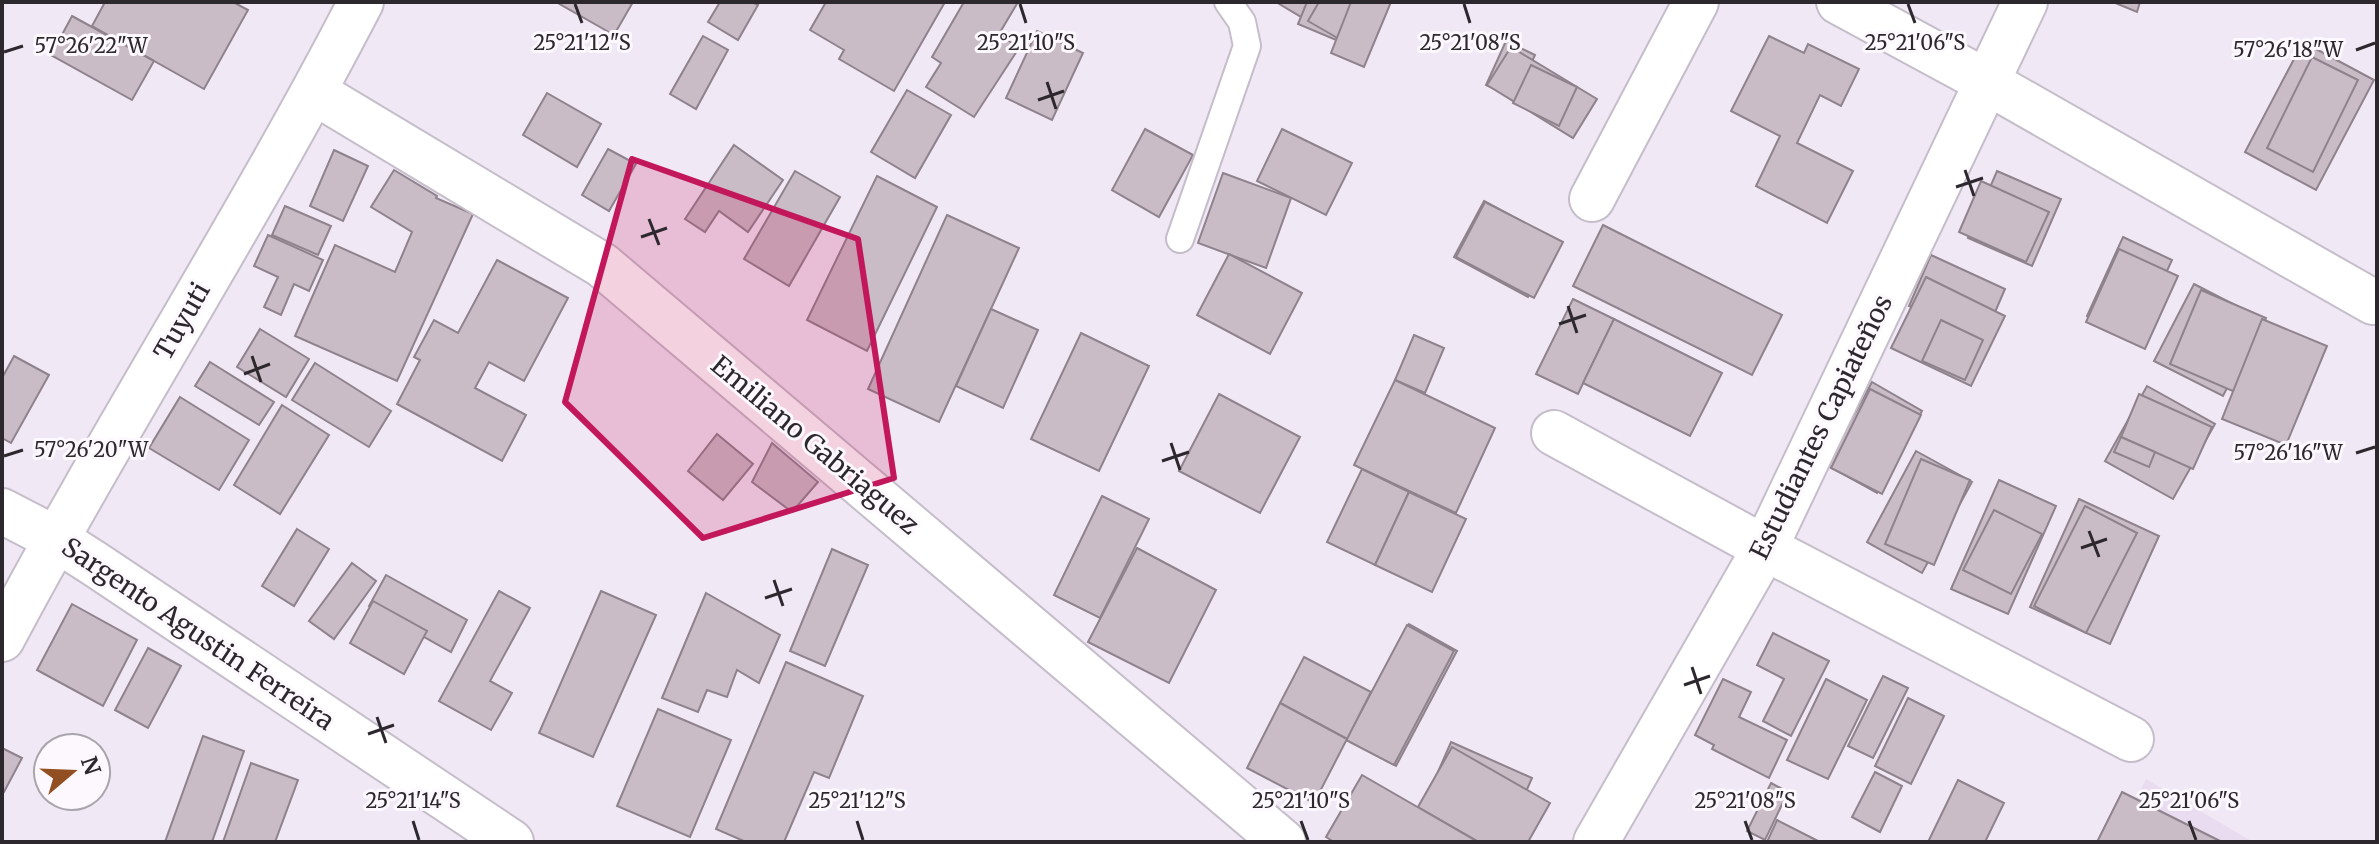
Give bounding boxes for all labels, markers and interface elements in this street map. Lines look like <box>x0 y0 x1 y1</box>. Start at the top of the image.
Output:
text: 25°21'12"S <box>533 30 631 55</box>
text: 25°21'10"S <box>977 30 1075 55</box>
text: 25°21'08"S <box>1419 30 1521 55</box>
text: 25°21'06"S <box>1865 30 1965 55</box>
text: 57°26'22"W <box>35 33 148 58</box>
text: 57°26'18"W <box>2233 37 2344 62</box>
street label: Tuyuti <box>146 276 217 365</box>
street label: Estudiantes Capiateños <box>1742 289 1899 565</box>
street label: Emiliano Gabriaguez <box>705 348 926 541</box>
text: 57°26'20"W <box>34 437 149 462</box>
text: 57°26'16"W <box>2233 440 2344 465</box>
street label: Sargento Agustin Ferreira <box>56 530 341 737</box>
north arrow <box>32 732 112 812</box>
text: N <box>75 753 107 779</box>
text: 25°21'14"S <box>365 788 461 813</box>
text: 25°21'12"S <box>808 788 906 813</box>
text: 25°21'10"S <box>1252 788 1350 813</box>
text: 25°21'08"S <box>1694 788 1796 813</box>
text: 25°21'06"S <box>2139 788 2239 813</box>

